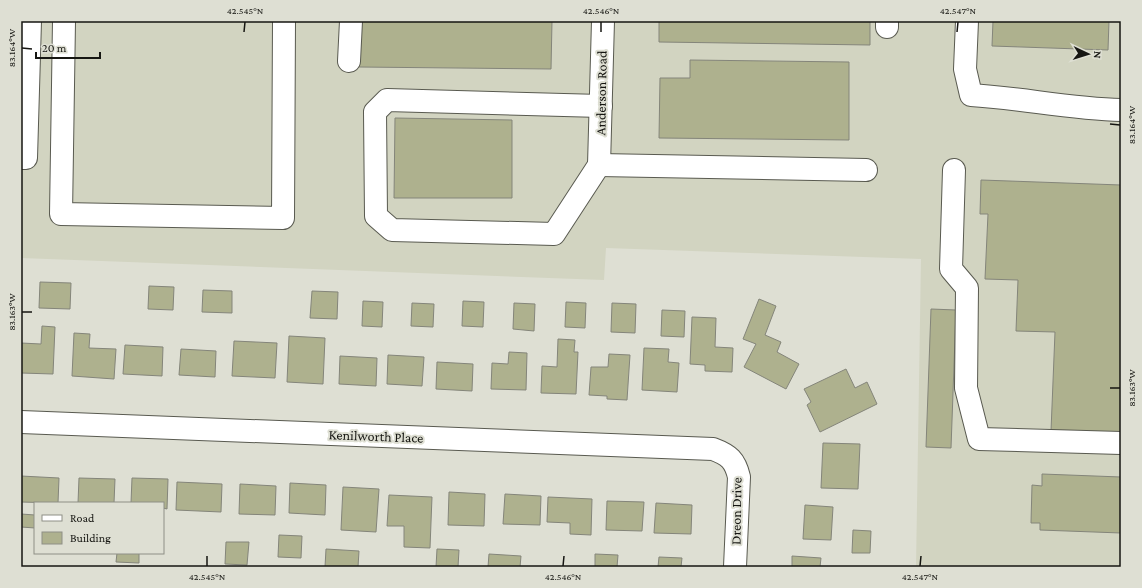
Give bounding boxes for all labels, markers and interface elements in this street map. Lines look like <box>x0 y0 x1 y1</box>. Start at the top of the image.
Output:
text: 42.545°N <box>227 5 264 16</box>
text: 42.546°N <box>583 5 620 16</box>
text: 42.547°N <box>940 5 977 16</box>
text: 83.164°W <box>6 28 17 67</box>
scale bar <box>36 34 100 60</box>
north arrow <box>1068 34 1108 74</box>
text: 20 m <box>42 41 67 55</box>
street label: Anderson Road <box>592 50 610 136</box>
text: N <box>1092 51 1104 59</box>
text: 83.164°W <box>1126 105 1137 144</box>
text: 83.163°W <box>6 292 17 331</box>
text: 83.163°W <box>1126 368 1137 407</box>
street label: Kenilworth Place <box>328 426 424 446</box>
street label: Dreon Drive <box>727 477 745 545</box>
legend <box>34 502 164 554</box>
text: Road <box>70 511 95 525</box>
text: Building <box>70 531 111 545</box>
text: 42.545°N <box>189 571 226 582</box>
text: 42.546°N <box>545 571 582 582</box>
text: 42.547°N <box>902 571 939 582</box>

